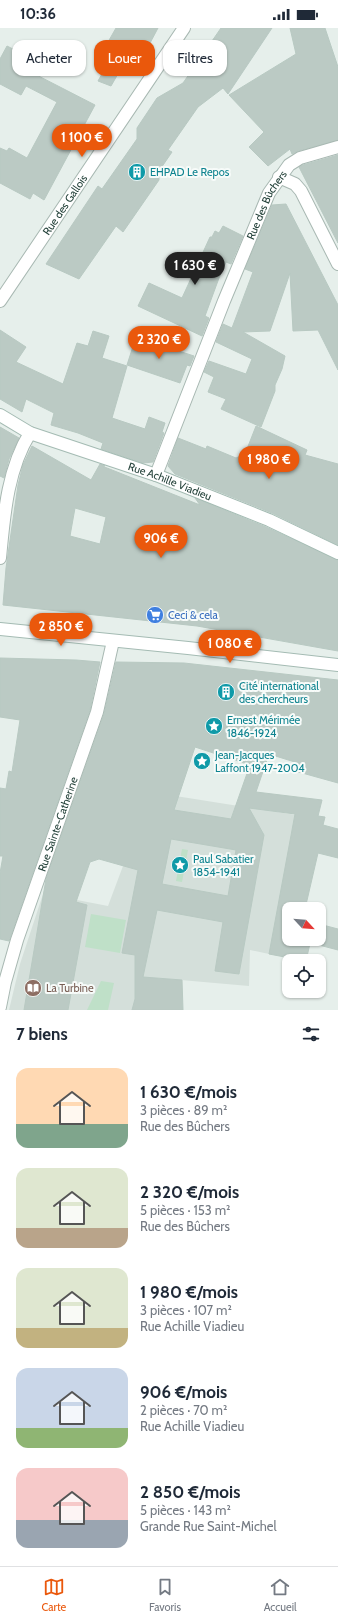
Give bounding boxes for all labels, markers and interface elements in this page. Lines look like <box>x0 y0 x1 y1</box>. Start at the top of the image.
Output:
text: 10:36 <box>20 5 56 23</box>
chip: Acheter <box>12 40 86 76</box>
chip: Louer <box>94 40 155 76</box>
chip: Filtres <box>163 40 227 76</box>
pin: 1 100 € <box>45 124 119 158</box>
text: 1 100 € <box>61 129 103 145</box>
building icon: EHPAD Le Repos <box>127 162 147 182</box>
place label: EHPAD Le Repos <box>150 165 230 179</box>
street label: Rue des Bûchers <box>243 167 290 242</box>
street label: Rue des Gallois <box>39 172 90 238</box>
pin: 1 630 € <box>158 252 232 286</box>
text: 1 630 € <box>174 257 216 273</box>
pin: 2 320 € <box>122 326 196 360</box>
text: 2 320 € <box>137 331 181 347</box>
pin: 1 980 € <box>232 446 306 480</box>
text: 1 980 € <box>247 451 291 467</box>
street label: Rue Achille Viadieu <box>126 459 214 504</box>
pin: 906 € <box>133 525 189 559</box>
text: 906 € <box>143 530 179 546</box>
supermarket icon: Ceci & cela <box>145 605 165 625</box>
place label: Ceci & cela <box>168 608 218 622</box>
pin: 2 850 € <box>24 613 98 647</box>
text: 2 850 € <box>38 618 84 634</box>
pin: 1 080 € <box>193 630 267 664</box>
text: 1 080 € <box>207 635 253 651</box>
place label: Cité international des chercheurs <box>239 679 319 706</box>
building icon: Cité international des chercheurs <box>216 682 236 702</box>
place label: Ernest Mérimée 1846-1924 <box>227 713 301 740</box>
place icon: Ernest Mérimée 1846-1924 <box>204 716 224 736</box>
place label: Jean-Jacques Laffont 1947-2004 <box>214 748 305 775</box>
place icon: Jean-Jacques Laffont 1947-2004 <box>192 751 212 771</box>
street label: Rue Sainte-Catherine <box>35 775 81 873</box>
place label: Paul Sabatier 1854-1941 <box>193 852 254 879</box>
place icon: Paul Sabatier 1854-1941 <box>170 855 190 875</box>
north arrow <box>282 902 326 946</box>
map controls <box>282 902 326 998</box>
button: locate <box>282 954 326 998</box>
library icon: La Turbine <box>23 978 43 998</box>
place label: La Turbine <box>46 981 94 995</box>
icon: filters <box>300 1023 322 1045</box>
text: 7 biens <box>16 1024 68 1044</box>
text: 1 630 €/mois <box>140 1082 237 1102</box>
icon: home <box>48 1084 96 1132</box>
text: 3 pièces · 89 m² <box>140 1102 227 1118</box>
text: Rue des Bûchers <box>140 1118 230 1134</box>
text: 2 320 €/mois <box>140 1182 239 1202</box>
icon: home <box>48 1184 96 1232</box>
text: 5 pièces · 153 m² <box>140 1202 230 1218</box>
text: Rue des Bûchers <box>140 1218 230 1234</box>
text: 1 980 €/mois <box>140 1282 238 1302</box>
icon: home <box>48 1284 96 1332</box>
text: 3 pièces · 107 m² <box>140 1302 232 1318</box>
text: Rue Achille Viadieu <box>140 1318 244 1334</box>
text: 906 €/mois <box>140 1382 227 1402</box>
icon: home <box>48 1384 96 1432</box>
text: 2 pièces · 70 m² <box>140 1402 227 1418</box>
text: Rue Achille Viadieu <box>140 1418 244 1434</box>
text: 2 850 €/mois <box>140 1482 240 1502</box>
icon: home <box>48 1484 96 1532</box>
text: 5 pièces · 143 m² <box>140 1502 231 1518</box>
text: Grande Rue Saint-Michel <box>140 1518 277 1534</box>
tab: Carte <box>41 1576 66 1614</box>
tab: Favoris <box>149 1576 181 1614</box>
tab: Accueil <box>264 1576 297 1614</box>

